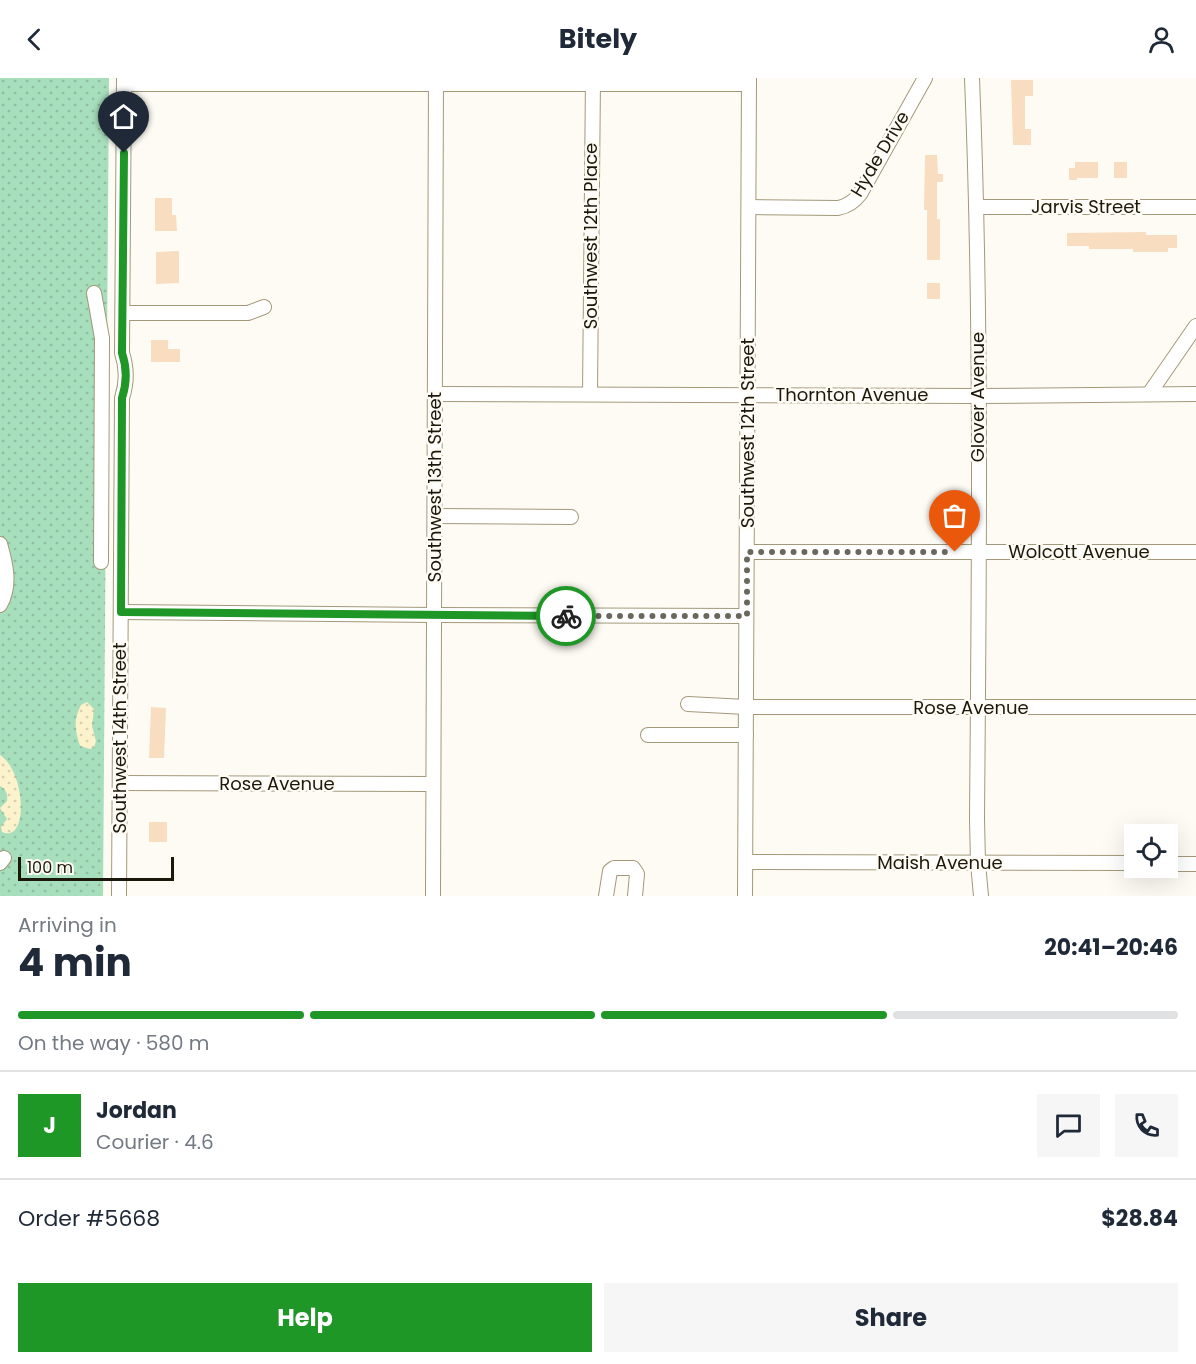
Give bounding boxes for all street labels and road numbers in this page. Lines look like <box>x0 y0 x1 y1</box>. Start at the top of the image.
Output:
street label: Hyde Drive <box>844 106 915 201</box>
street label: Southwest 12th Place <box>578 143 603 329</box>
street label: Jarvis Street <box>1031 194 1141 219</box>
street label: Glover Avenue <box>965 332 990 462</box>
street label: Southwest 12th Street <box>735 338 760 528</box>
street label: Thornton Avenue <box>776 382 929 407</box>
street label: Southwest 13th Street <box>422 392 447 582</box>
street label: Wolcott Avenue <box>1008 539 1150 564</box>
street label: Southwest 14th Street <box>107 642 132 834</box>
street label: Rose Avenue <box>913 695 1029 720</box>
street label: Rose Avenue <box>219 771 335 796</box>
street label: Maish Avenue <box>877 850 1003 875</box>

